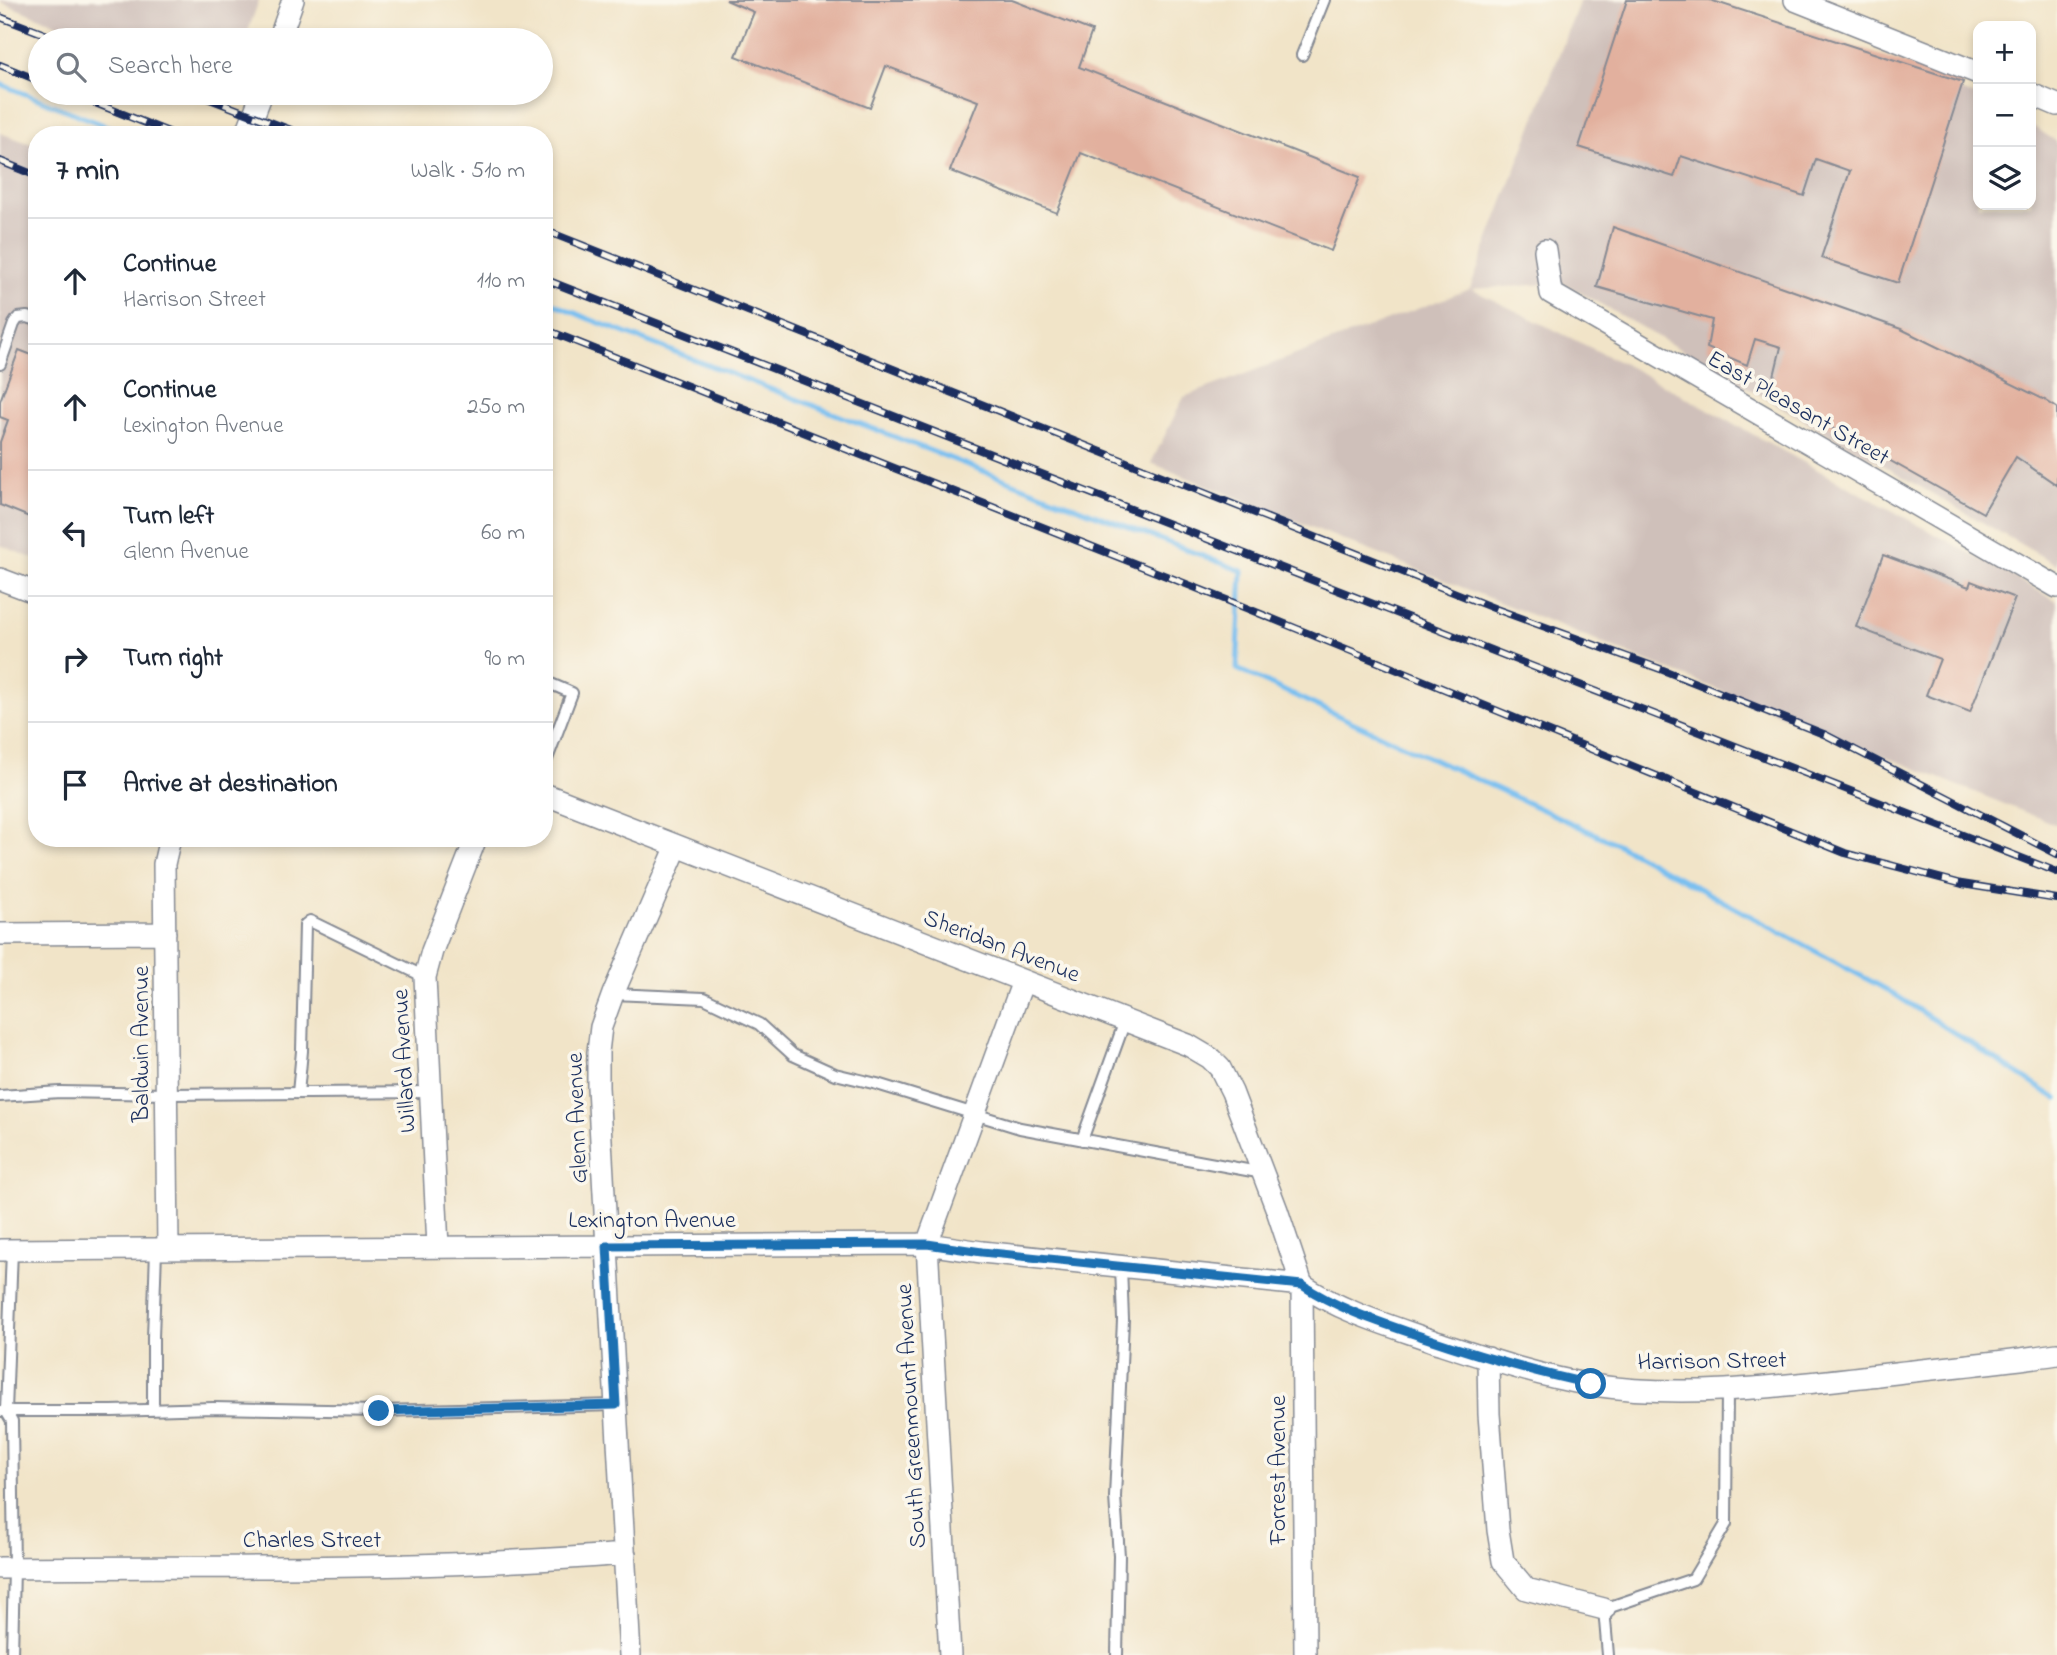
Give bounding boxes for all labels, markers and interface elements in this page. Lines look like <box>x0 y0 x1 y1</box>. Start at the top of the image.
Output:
map controls <box>1973 21 2036 210</box>
button: + <box>1973 21 2036 84</box>
search box <box>28 28 553 105</box>
icon: search <box>52 48 90 86</box>
text: Search here <box>108 48 233 86</box>
button: − <box>1973 84 2036 147</box>
button: layers <box>1973 147 2036 210</box>
text: 7 min <box>56 150 119 194</box>
text: Walk · 510 m <box>410 155 525 188</box>
text: Continue <box>123 246 216 284</box>
icon: ahead <box>56 262 94 300</box>
text: 110 m <box>477 265 525 298</box>
text: Harrison Street <box>123 284 266 317</box>
street label: East Pleasant Street <box>1700 343 1896 476</box>
text: Continue <box>123 372 216 410</box>
icon: ahead <box>56 388 94 426</box>
text: 250 m <box>467 391 525 424</box>
text: Lexington Avenue <box>123 410 284 443</box>
text: Turn left <box>123 498 214 536</box>
icon: left <box>56 514 94 552</box>
text: 60 m <box>481 517 525 550</box>
text: Glenn Avenue <box>123 536 249 569</box>
icon: right <box>56 640 94 678</box>
text: Turn right <box>123 640 223 678</box>
text: 90 m <box>485 643 525 676</box>
icon: arrive <box>56 766 94 804</box>
text: Arrive at destination <box>123 766 338 804</box>
street label: Sheridan Avenue <box>918 901 1085 993</box>
street label: Baldwin Avenue <box>125 966 160 1123</box>
street label: Willard Avenue <box>384 988 427 1134</box>
street label: Glenn Avenue <box>559 1051 598 1184</box>
street label: Lexington Avenue <box>568 1204 736 1239</box>
street label: South Greenmount Avenue <box>888 1282 937 1549</box>
street label: Harrison Street <box>1637 1344 1787 1381</box>
route start <box>1575 1368 1606 1399</box>
route end <box>363 1395 394 1426</box>
street label: Forrest Avenue <box>1262 1395 1297 1546</box>
street label: Charles Street <box>243 1524 381 1559</box>

